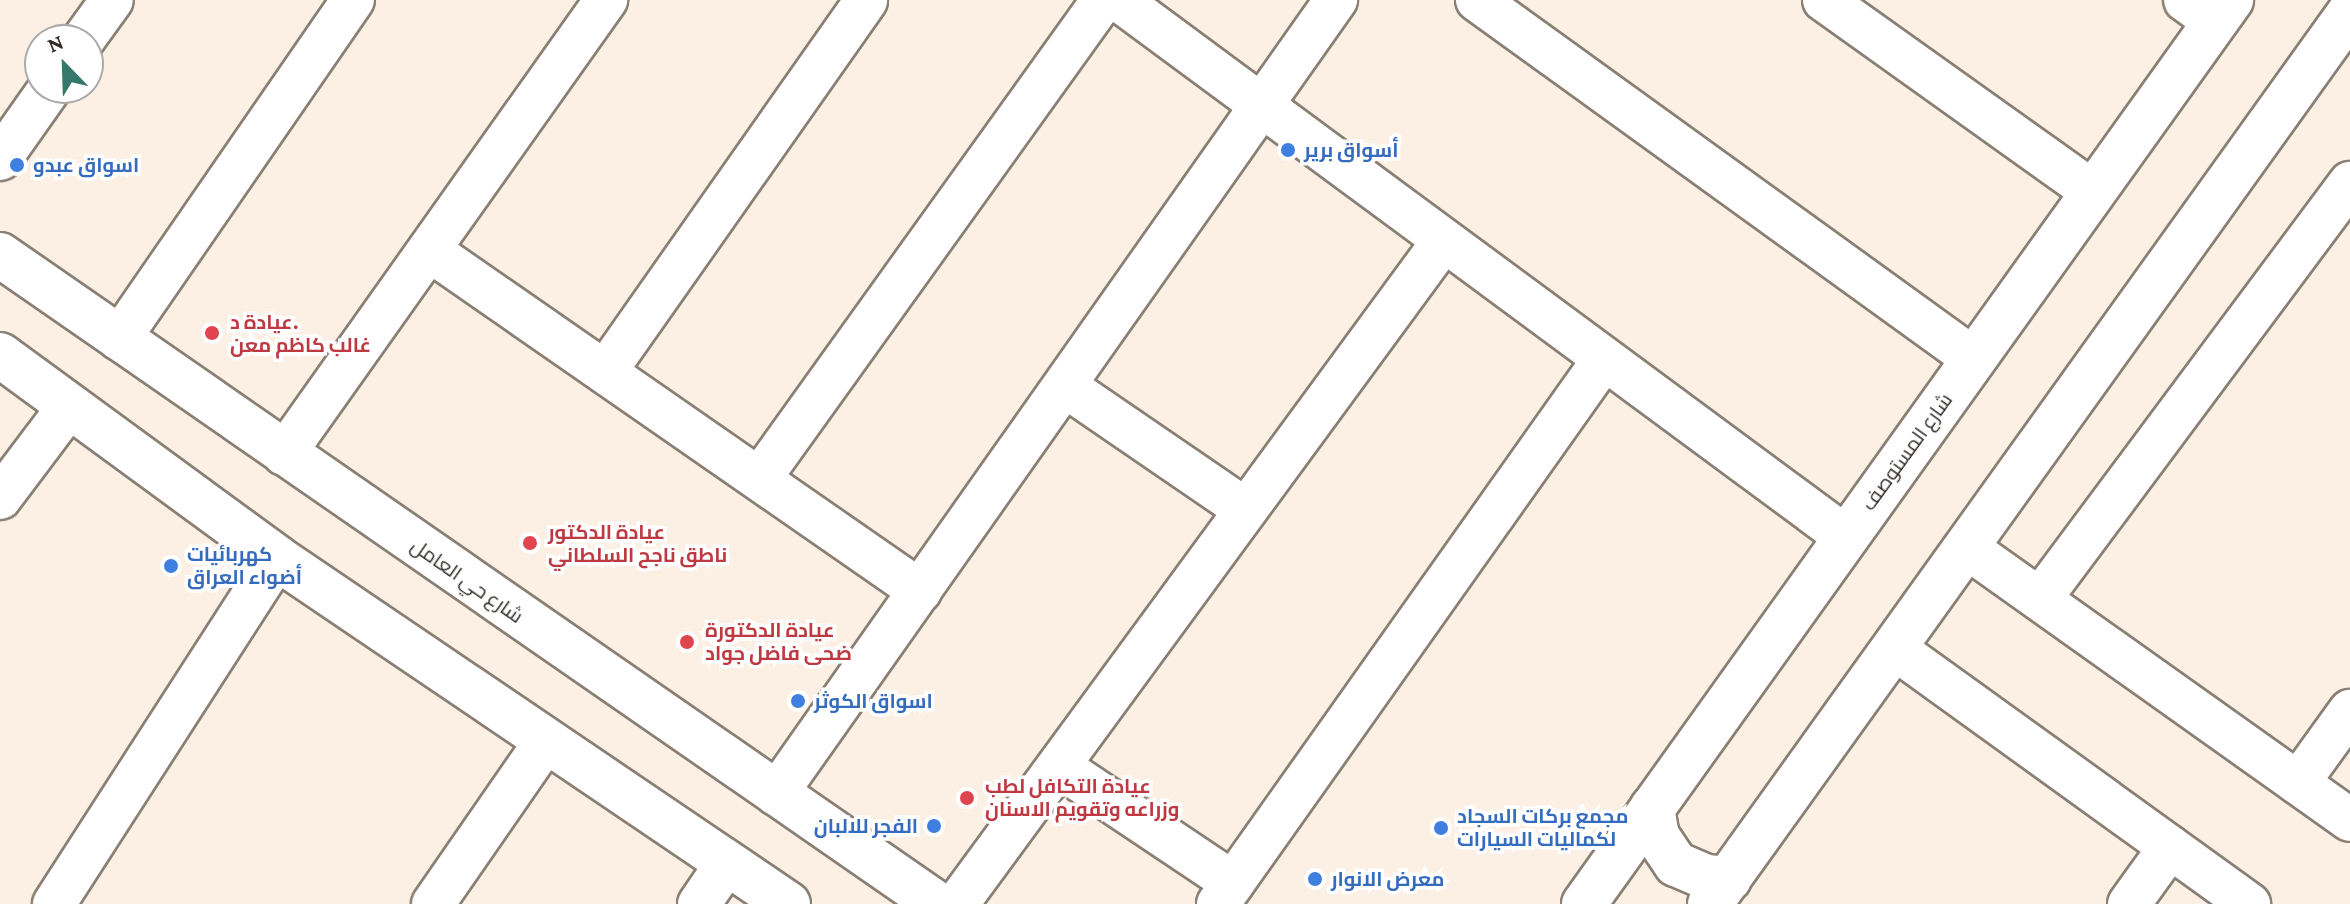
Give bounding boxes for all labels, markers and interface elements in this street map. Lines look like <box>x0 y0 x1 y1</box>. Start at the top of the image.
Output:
north arrow <box>24 24 104 104</box>
text: N <box>43 29 67 58</box>
place label: أسواق برير <box>1304 138 1398 162</box>
marker: أسواق برير <box>1279 141 1297 159</box>
place label: اسواق عبدو <box>33 153 139 177</box>
marker: اسواق عبدو <box>8 156 26 174</box>
place label: عيادة د. غالب كاظم معن <box>230 310 371 357</box>
marker: عيادة د. غالب كاظم معن <box>201 322 223 344</box>
street label: شارع المستوصف <box>1856 389 1958 515</box>
place label: عيادة الدكتور ناطق ناجح السلطاني <box>548 520 727 567</box>
marker: عيادة الدكتور ناطق ناجح السلطاني <box>519 532 541 554</box>
street label: شارع حي العامل <box>406 534 528 628</box>
place label: كهربائيات أضواء العراق <box>187 542 302 589</box>
marker: كهربائيات أضواء العراق <box>162 557 180 575</box>
place label: عيادة الدكتورة ضحى فاضل جواد <box>705 618 852 665</box>
marker: عيادة الدكتورة ضحى فاضل جواد <box>676 631 698 653</box>
place label: اسواق الكوثر <box>814 689 933 713</box>
marker: اسواق الكوثر <box>789 692 807 710</box>
place label: عيادة التكافل لطب وزراعه وتقويم الاسنان <box>985 774 1179 821</box>
marker: عيادة التكافل لطب وزراعه وتقويم الاسنان <box>956 787 978 809</box>
place label: مجمع بركات السجاد لكماليات السيارات <box>1457 804 1628 851</box>
place label: الفجر للالبان <box>814 814 918 838</box>
marker: الفجر للالبان <box>925 817 943 835</box>
marker: مجمع بركات السجاد لكماليات السيارات <box>1432 819 1450 837</box>
place label: معرض الانوار <box>1331 867 1444 891</box>
marker: معرض الانوار <box>1306 870 1324 888</box>

